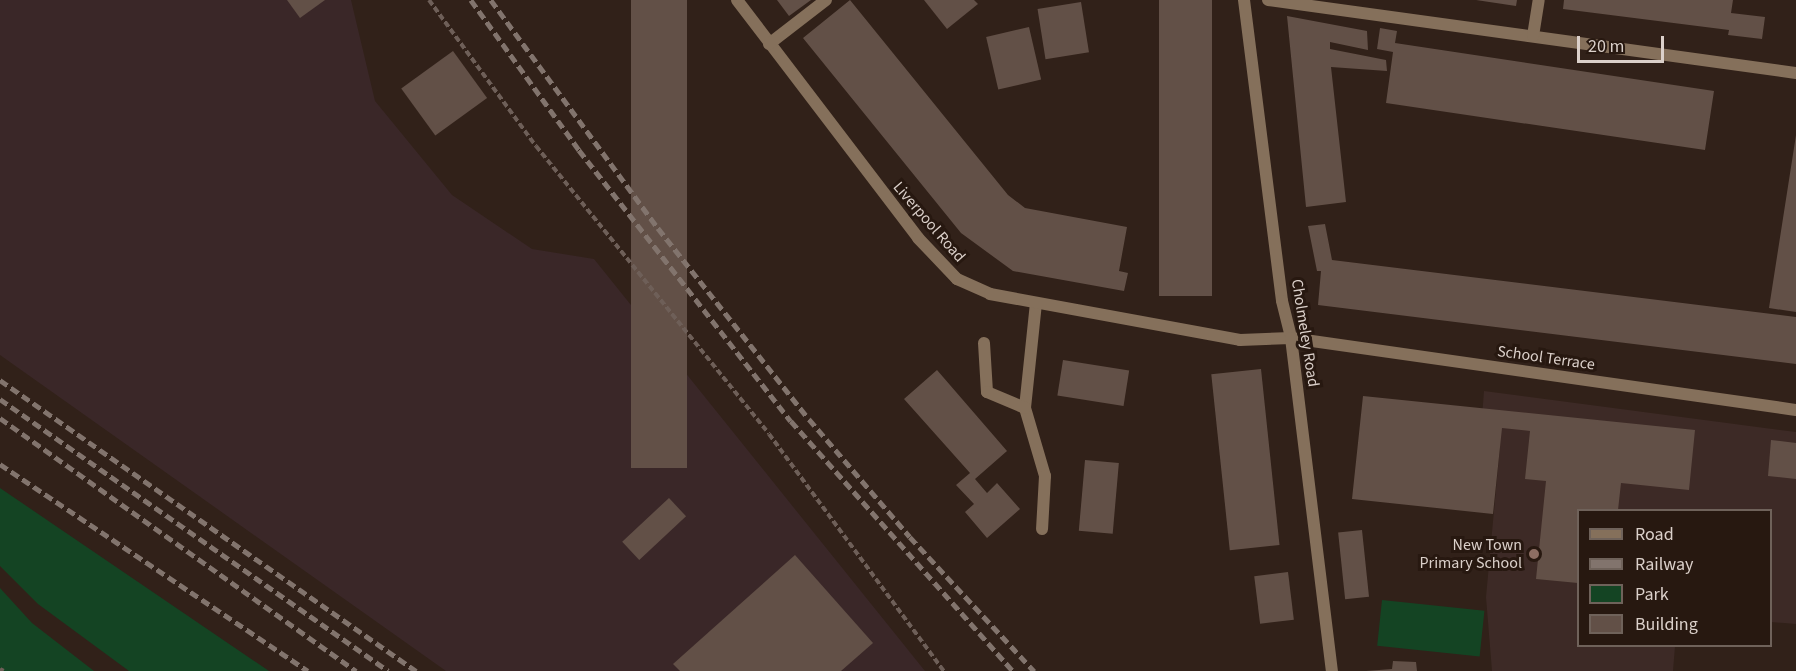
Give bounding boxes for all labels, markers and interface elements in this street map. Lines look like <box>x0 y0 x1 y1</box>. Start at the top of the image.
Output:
scale bar <box>1580 24 1667 62</box>
text: 20 m <box>1588 34 1624 59</box>
street label: Liverpool Road <box>889 178 969 266</box>
street label: Cholmeley Road <box>1287 278 1323 388</box>
street label: School Terrace <box>1496 342 1596 374</box>
legend <box>1577 509 1772 647</box>
text: Road <box>1635 522 1674 547</box>
place label: New Town Primary School <box>1420 535 1522 573</box>
marker: New Town Primary School <box>1527 547 1541 561</box>
text: Railway <box>1635 552 1694 577</box>
text: Park <box>1635 582 1669 607</box>
text: Building <box>1635 612 1698 637</box>

